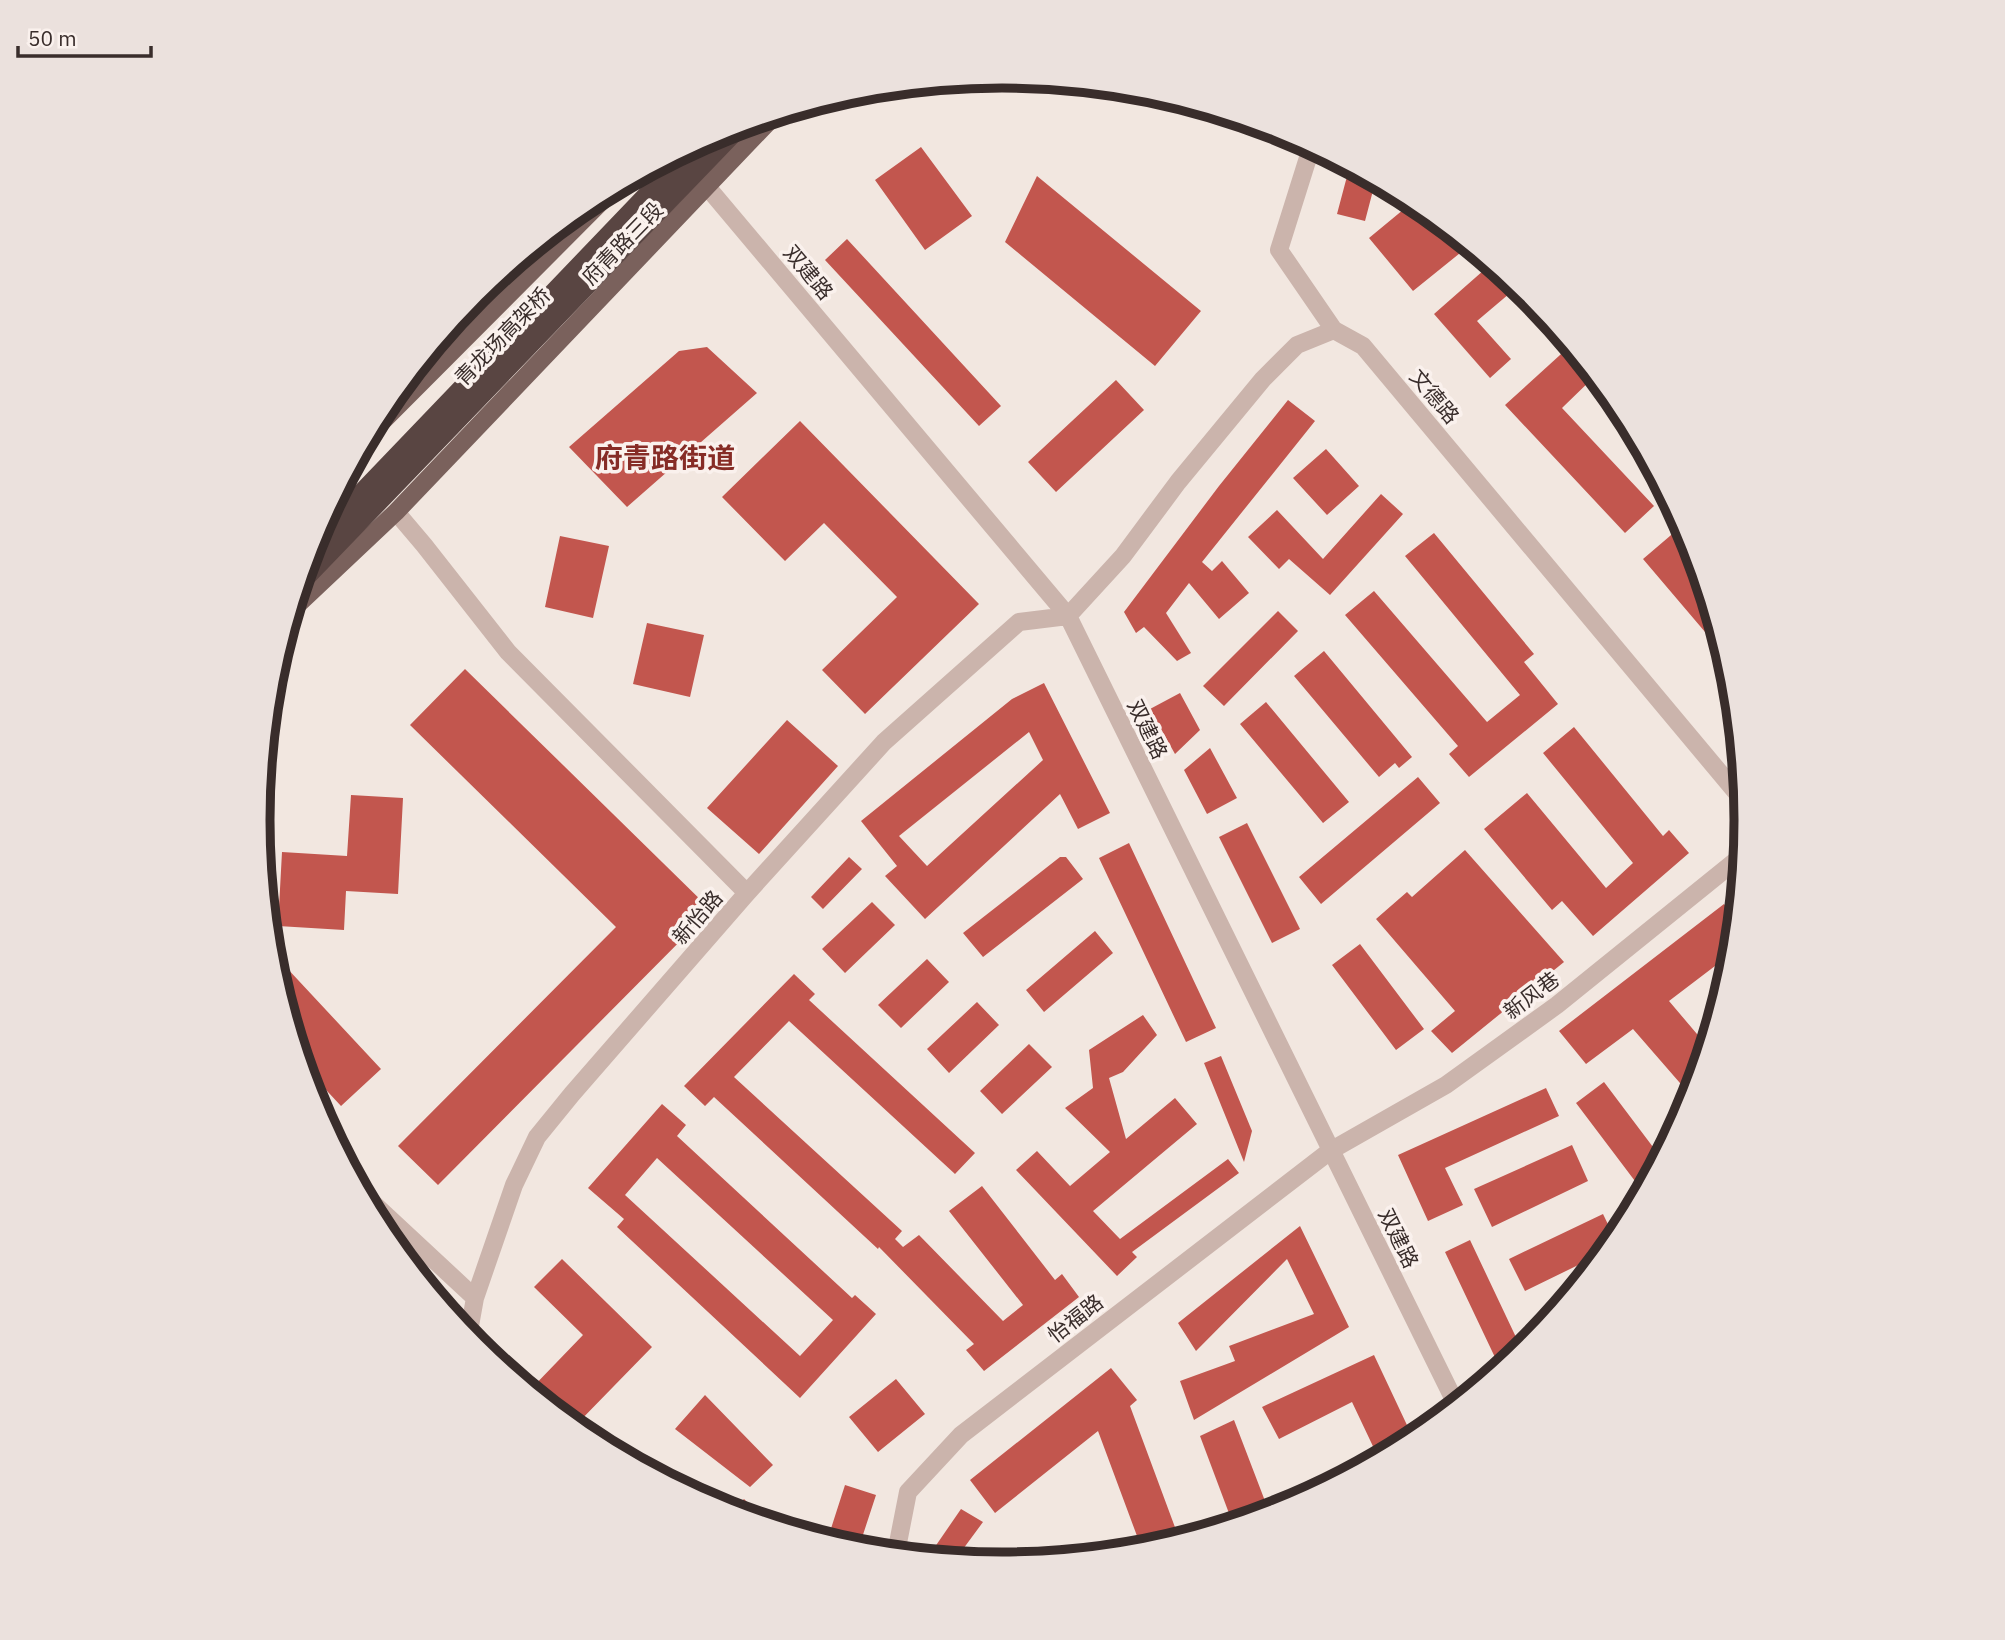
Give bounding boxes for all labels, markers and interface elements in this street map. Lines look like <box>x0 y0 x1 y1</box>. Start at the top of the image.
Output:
scale bar <box>18 14 150 58</box>
text: 50 m <box>28 24 77 52</box>
street label: 府青路三段 <box>575 196 669 290</box>
street label: 双建路 <box>778 239 840 305</box>
street label: 青龙场高架桥 <box>448 281 556 391</box>
street label: 文德路 <box>1404 363 1466 429</box>
district label: 府青路街道 <box>595 439 735 476</box>
street label: 双建路 <box>1122 695 1174 763</box>
street label: 新怡路 <box>666 884 728 950</box>
street label: 新风巷 <box>1497 965 1565 1025</box>
street label: 双建路 <box>1373 1204 1425 1272</box>
street label: 怡福路 <box>1042 1288 1108 1348</box>

